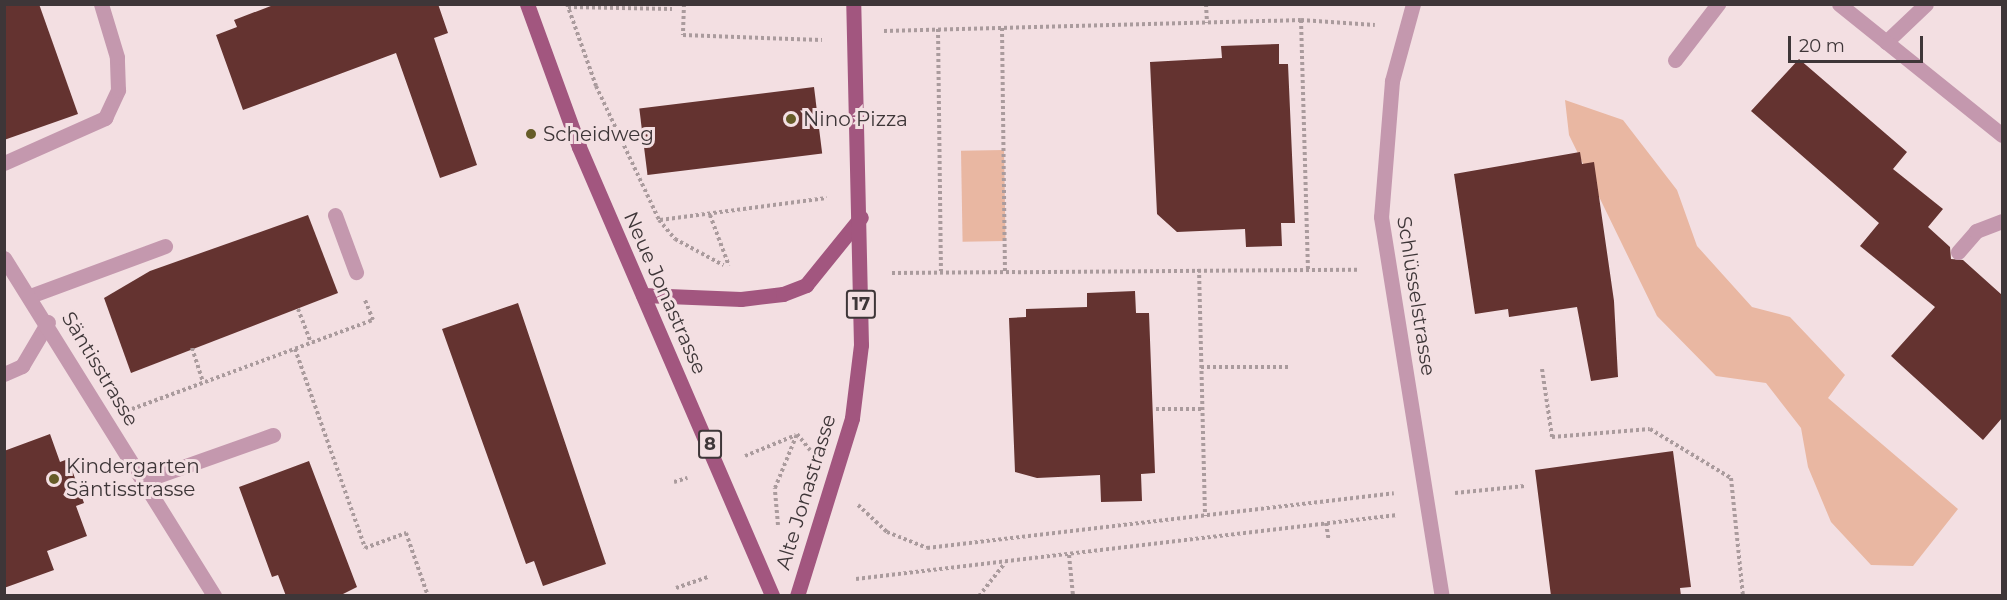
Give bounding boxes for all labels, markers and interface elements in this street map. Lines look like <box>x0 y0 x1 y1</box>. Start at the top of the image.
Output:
scale bar <box>1791 24 1926 62</box>
text: 20 m <box>1799 35 1845 57</box>
place label: Nino Pizza <box>803 107 908 131</box>
marker: Nino Pizza <box>784 112 798 126</box>
place label: Scheidweg <box>543 122 654 146</box>
marker: Scheidweg <box>524 127 538 141</box>
street label: Neue Jonastrasse <box>618 208 712 378</box>
street label: Schlüsselstrasse <box>1392 215 1440 377</box>
road number: 17 <box>844 289 878 319</box>
street label: Säntisstrasse <box>56 307 144 431</box>
street label: Alte Jonastrasse <box>771 412 841 572</box>
road number: 8 <box>698 429 722 459</box>
place label: Kindergarten Säntisstrasse <box>66 455 200 502</box>
marker: Kindergarten Säntisstrasse <box>47 472 61 486</box>

